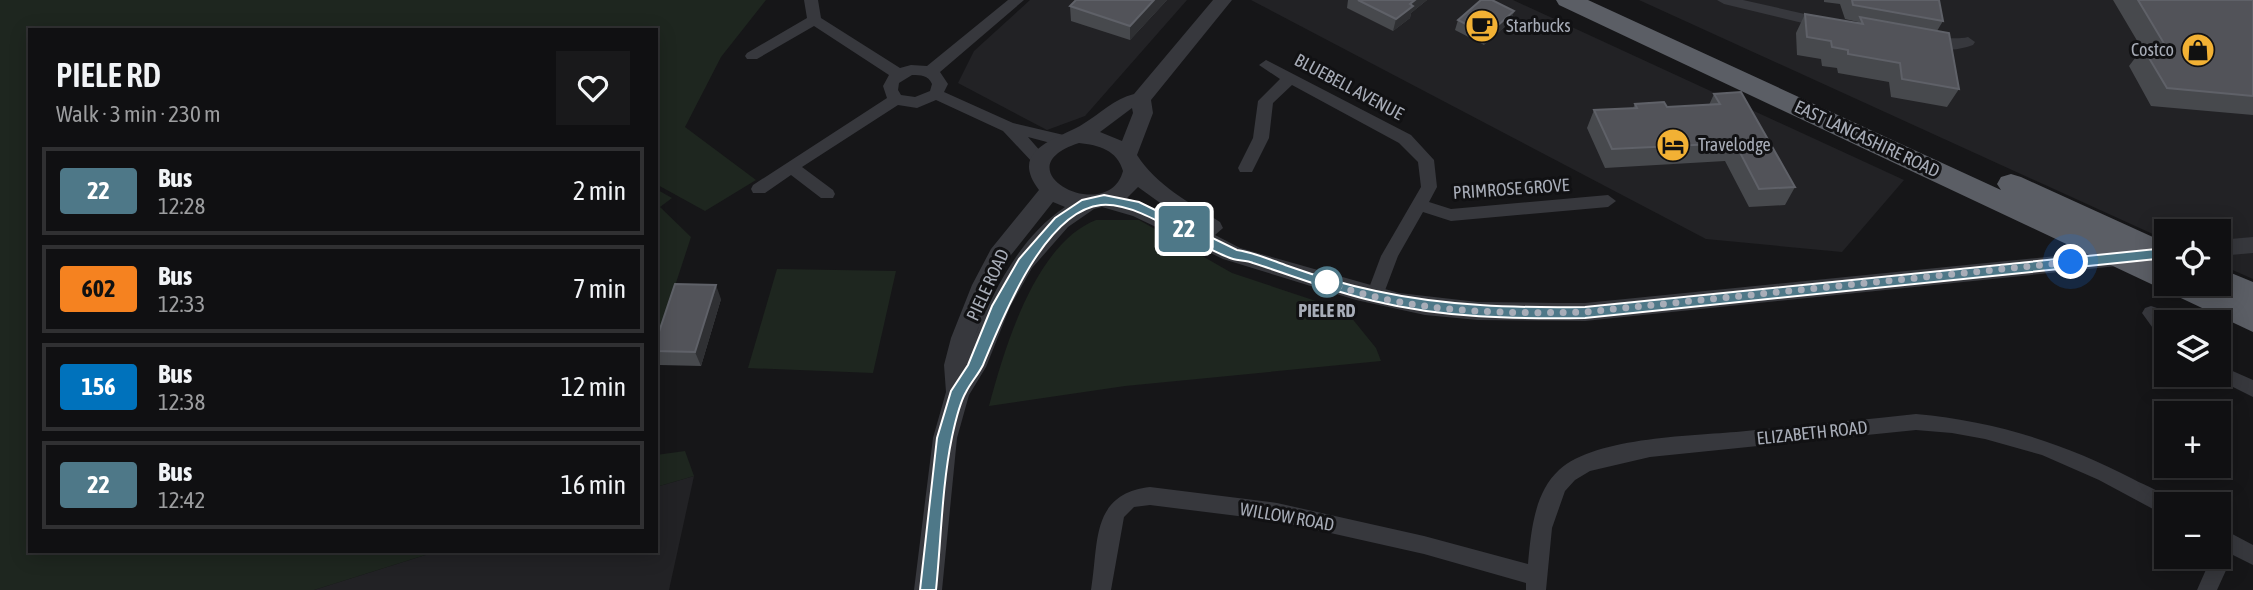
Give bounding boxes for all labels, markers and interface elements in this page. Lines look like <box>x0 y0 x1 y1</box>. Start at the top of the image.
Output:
cafe icon: Starbucks <box>1463 7 1501 45</box>
place label: Starbucks <box>1506 15 1571 36</box>
shop icon: Costco <box>2179 31 2217 69</box>
place label: Costco <box>2131 39 2174 60</box>
street label: BLUEBELL AVENUE <box>1291 49 1408 124</box>
button: heart <box>556 51 630 125</box>
text: PIELE RD <box>56 56 161 94</box>
street label: EAST LANCASHIRE ROAD <box>1791 96 1943 181</box>
text: Walk · 3 min · 230 m <box>56 101 220 127</box>
hotel icon: Travelodge <box>1654 126 1692 164</box>
place label: Travelodge <box>1698 134 1771 155</box>
text: Bus <box>158 163 192 193</box>
street label: PRIMROSE GROVE <box>1452 174 1570 203</box>
text: 2 min <box>573 176 626 206</box>
text: 22 <box>87 177 110 204</box>
text: 12:28 <box>158 193 205 219</box>
line badge: 22 <box>1152 206 1216 252</box>
text: 22 <box>1173 215 1195 242</box>
map controls <box>2154 219 2231 569</box>
button: locate <box>2154 219 2231 296</box>
your location <box>2053 244 2088 279</box>
street label: PIELE ROAD <box>962 246 1013 324</box>
text: Bus <box>158 261 192 291</box>
marker: PIELE RD <box>1312 267 1342 297</box>
text: 7 min <box>573 274 626 304</box>
text: 602 <box>82 275 115 302</box>
text: 12:33 <box>158 291 205 317</box>
place label: PIELE RD <box>1298 300 1356 321</box>
button: layers <box>2154 310 2231 387</box>
text: Bus <box>158 359 192 389</box>
text: 12 min <box>561 372 626 402</box>
text: 156 <box>82 373 115 400</box>
text: 12:38 <box>158 389 205 415</box>
button: + <box>2154 401 2231 478</box>
street label: ELIZABETH ROAD <box>1755 416 1868 449</box>
text: Bus <box>158 457 192 487</box>
text: 16 min <box>561 470 626 500</box>
text: 22 <box>87 471 110 498</box>
text: 12:42 <box>158 487 205 513</box>
button: − <box>2154 492 2231 569</box>
street label: WILLOW ROAD <box>1238 498 1336 535</box>

